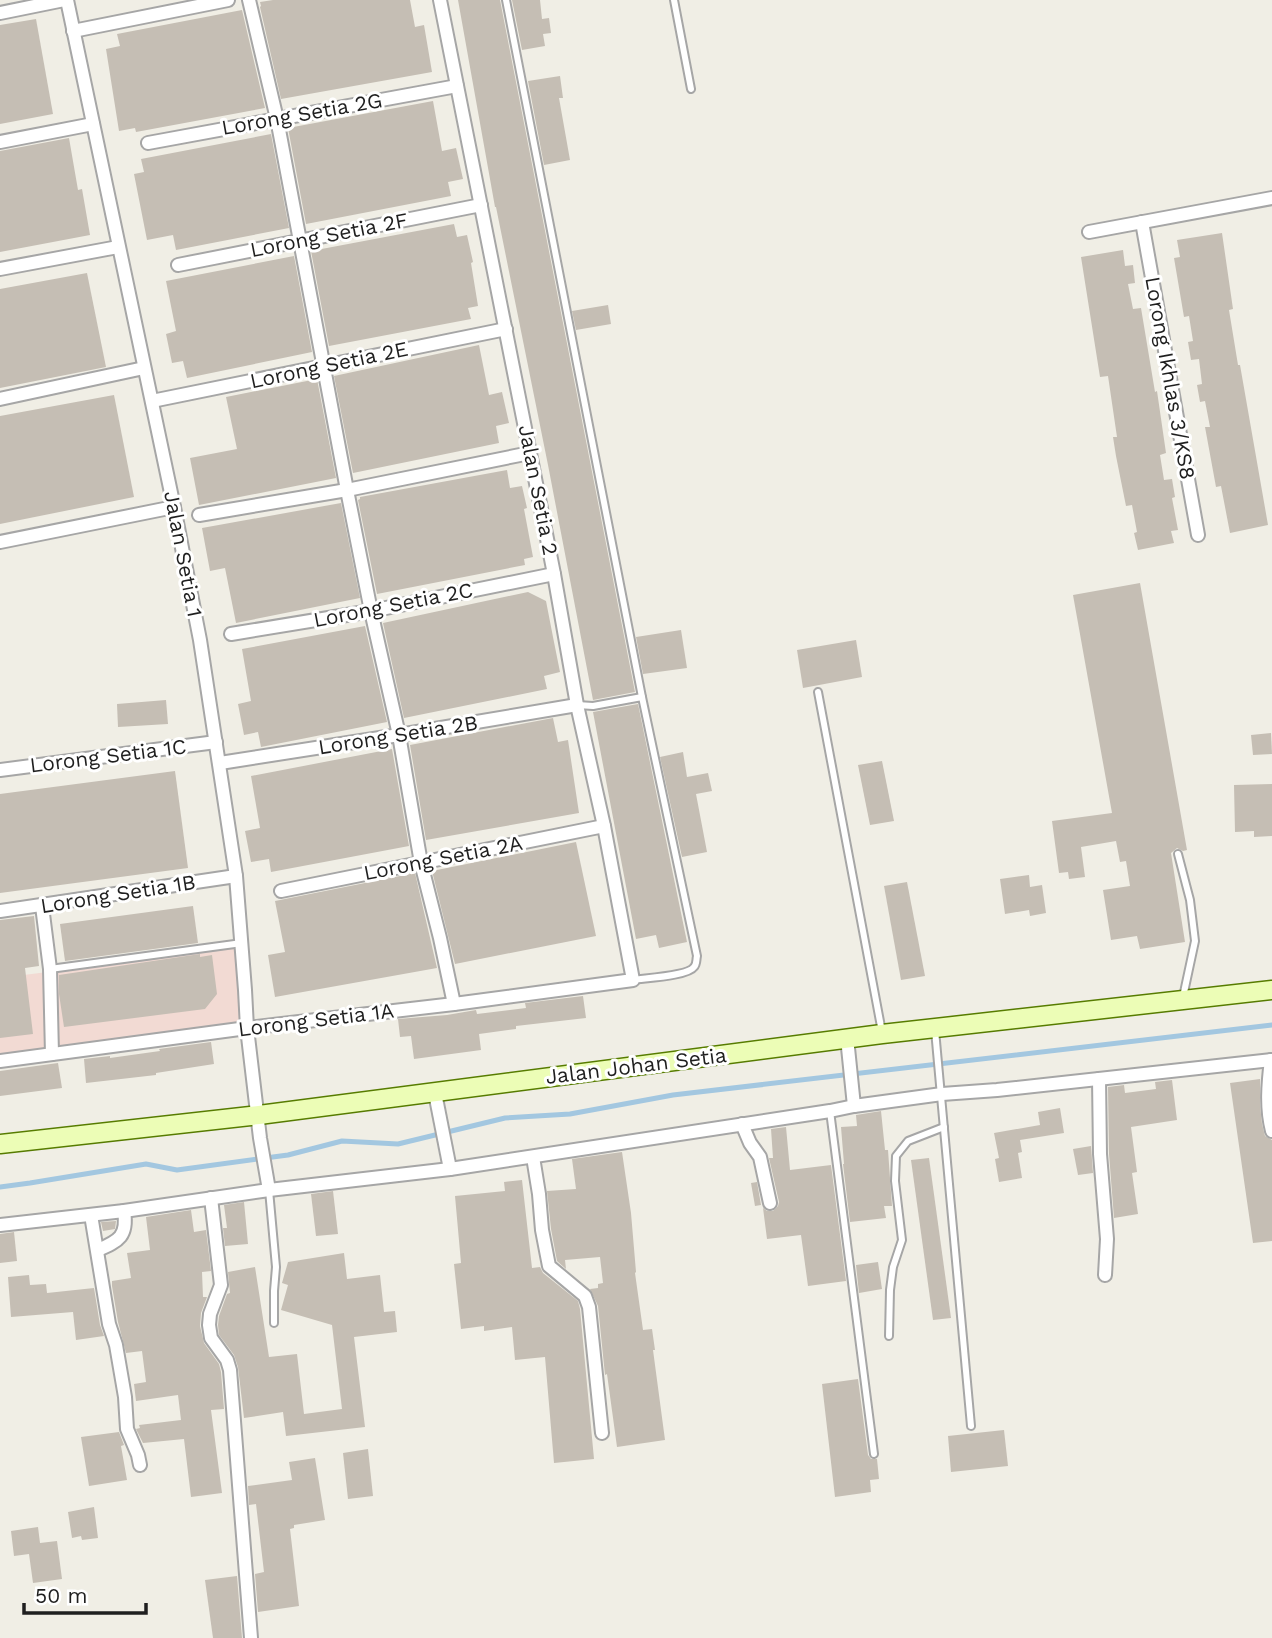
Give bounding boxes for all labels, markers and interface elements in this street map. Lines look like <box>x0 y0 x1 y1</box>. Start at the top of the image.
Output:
street label: Lorong Setia 2G <box>220 87 384 140</box>
street label: Lorong Setia 2F <box>248 207 410 262</box>
street label: Lorong Ikhlas 3/KS8 <box>1140 274 1201 481</box>
street label: Lorong Setia 2E <box>248 336 410 393</box>
street label: Jalan Setia 2 <box>514 423 563 557</box>
street label: Jalan Setia 1 <box>159 489 208 619</box>
street label: Lorong Setia 2C <box>311 577 475 632</box>
street label: Lorong Setia 2B <box>316 710 479 759</box>
street label: Lorong Setia 1C <box>28 734 188 778</box>
street label: Lorong Setia 2A <box>361 830 525 885</box>
street label: Lorong Setia 1B <box>39 869 197 918</box>
street label: Lorong Setia 1A <box>237 998 395 1041</box>
street label: Jalan Johan Setia <box>544 1042 728 1089</box>
scale bar <box>24 1572 147 1616</box>
text: 50 m <box>35 1583 87 1608</box>

